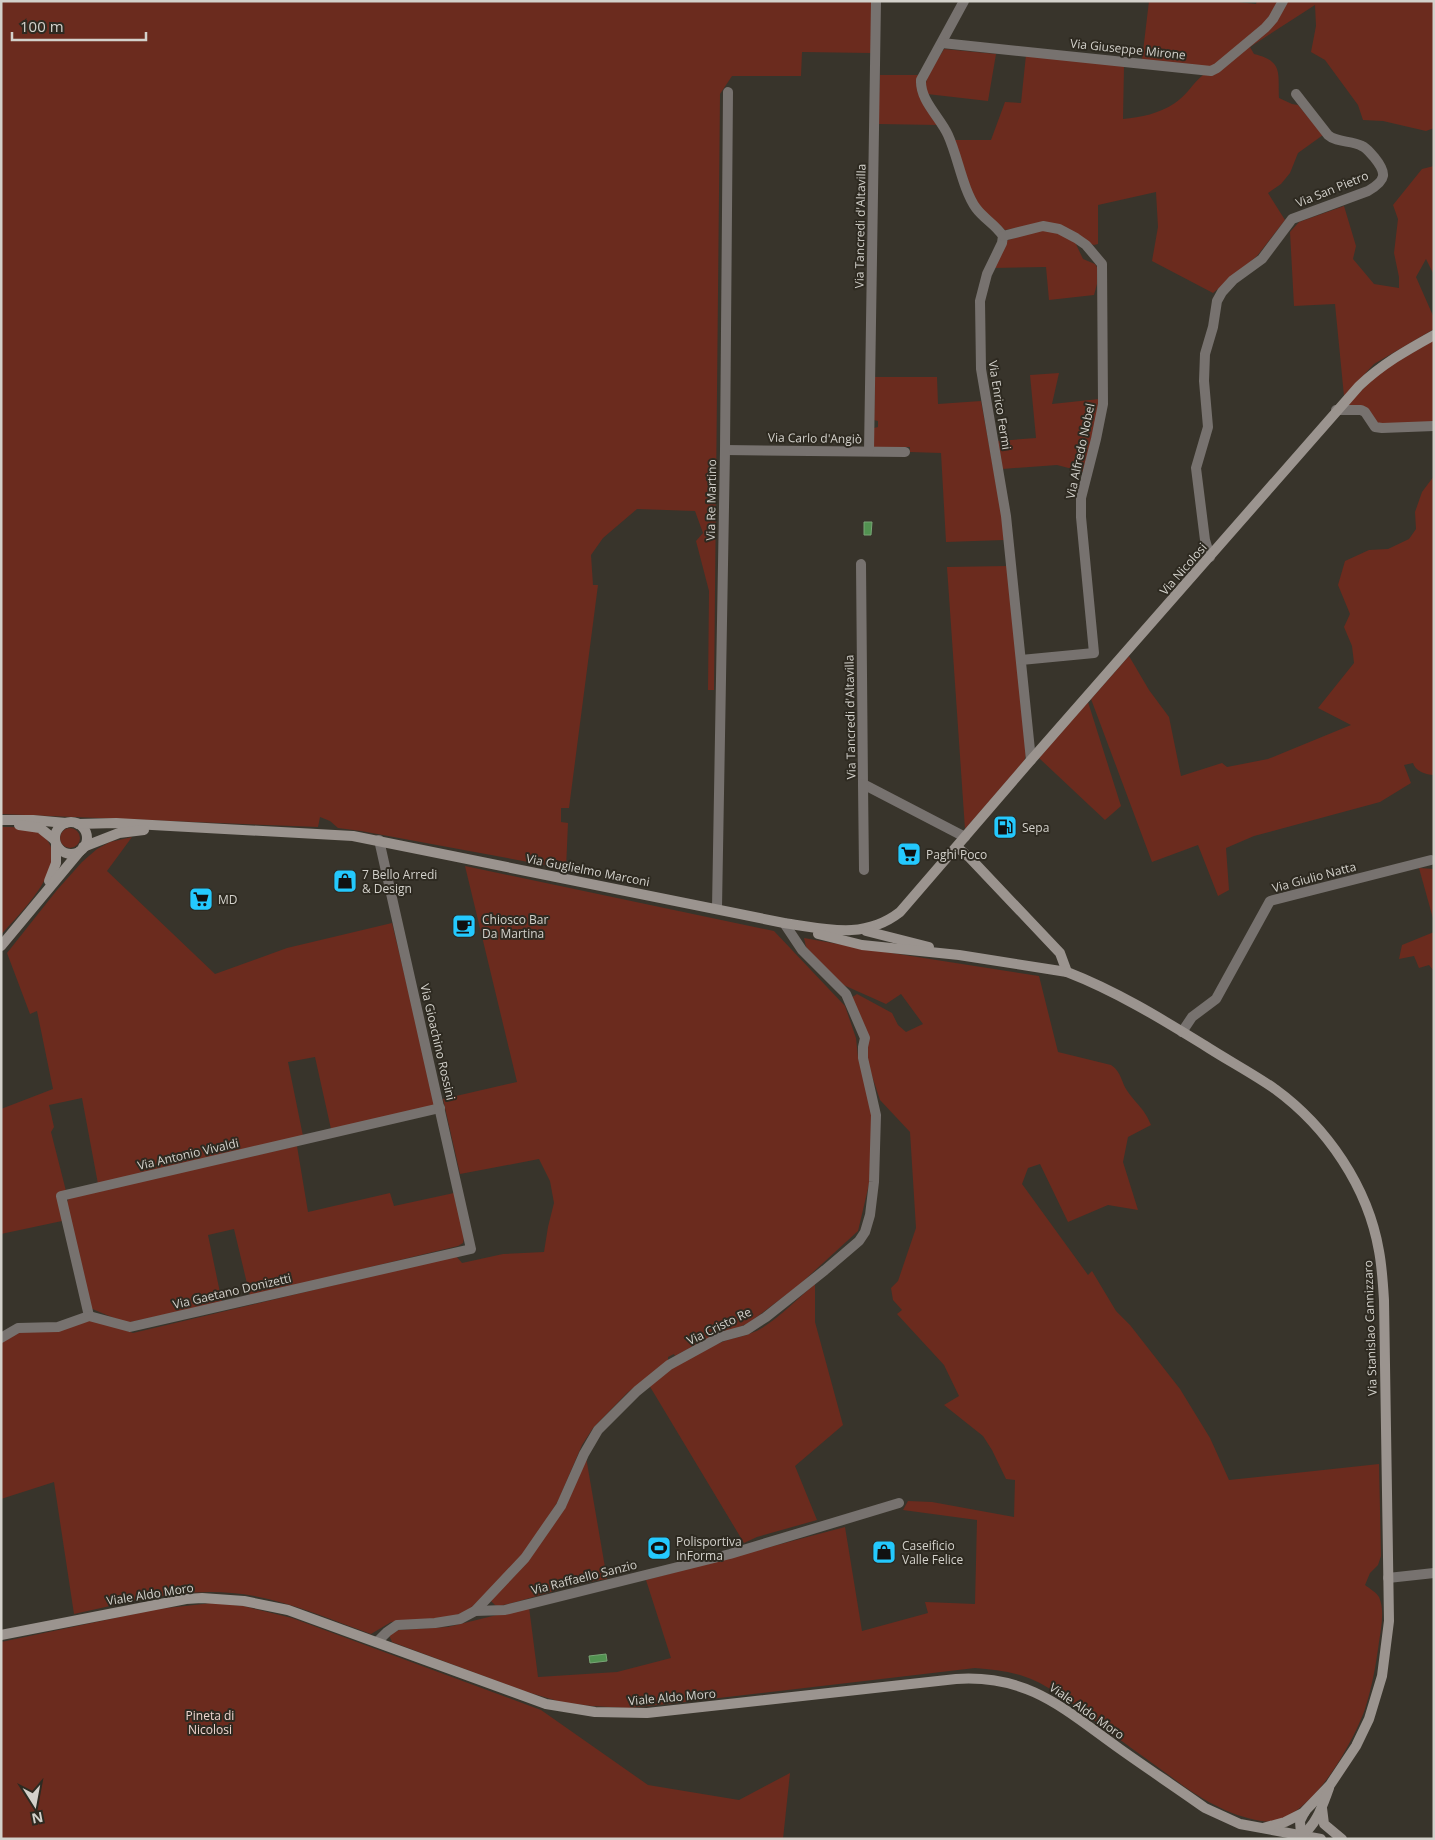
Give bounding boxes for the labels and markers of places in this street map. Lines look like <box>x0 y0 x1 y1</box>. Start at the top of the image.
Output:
fuel station icon: Sepa <box>992 814 1018 840</box>
place label: Sepa <box>1022 819 1049 836</box>
supermarket icon: Paghi Poco <box>896 841 922 867</box>
place label: Paghi Poco <box>926 846 987 863</box>
place label: 7 Bello Arredi & Design <box>362 866 437 897</box>
shop icon: 7 Bello Arredi & Design <box>332 868 358 894</box>
supermarket icon: MD <box>188 886 214 912</box>
place label: MD <box>218 891 238 908</box>
place label: Chiosco Bar Da Martina <box>482 911 548 942</box>
cafe icon: Chiosco Bar Da Martina <box>451 913 477 939</box>
place label: Polisportiva InForma <box>676 1533 742 1564</box>
sports icon: Polisportiva InForma <box>646 1535 672 1561</box>
place label: Caseificio Valle Felice <box>902 1537 963 1568</box>
shop icon: Caseificio Valle Felice <box>871 1539 897 1565</box>

